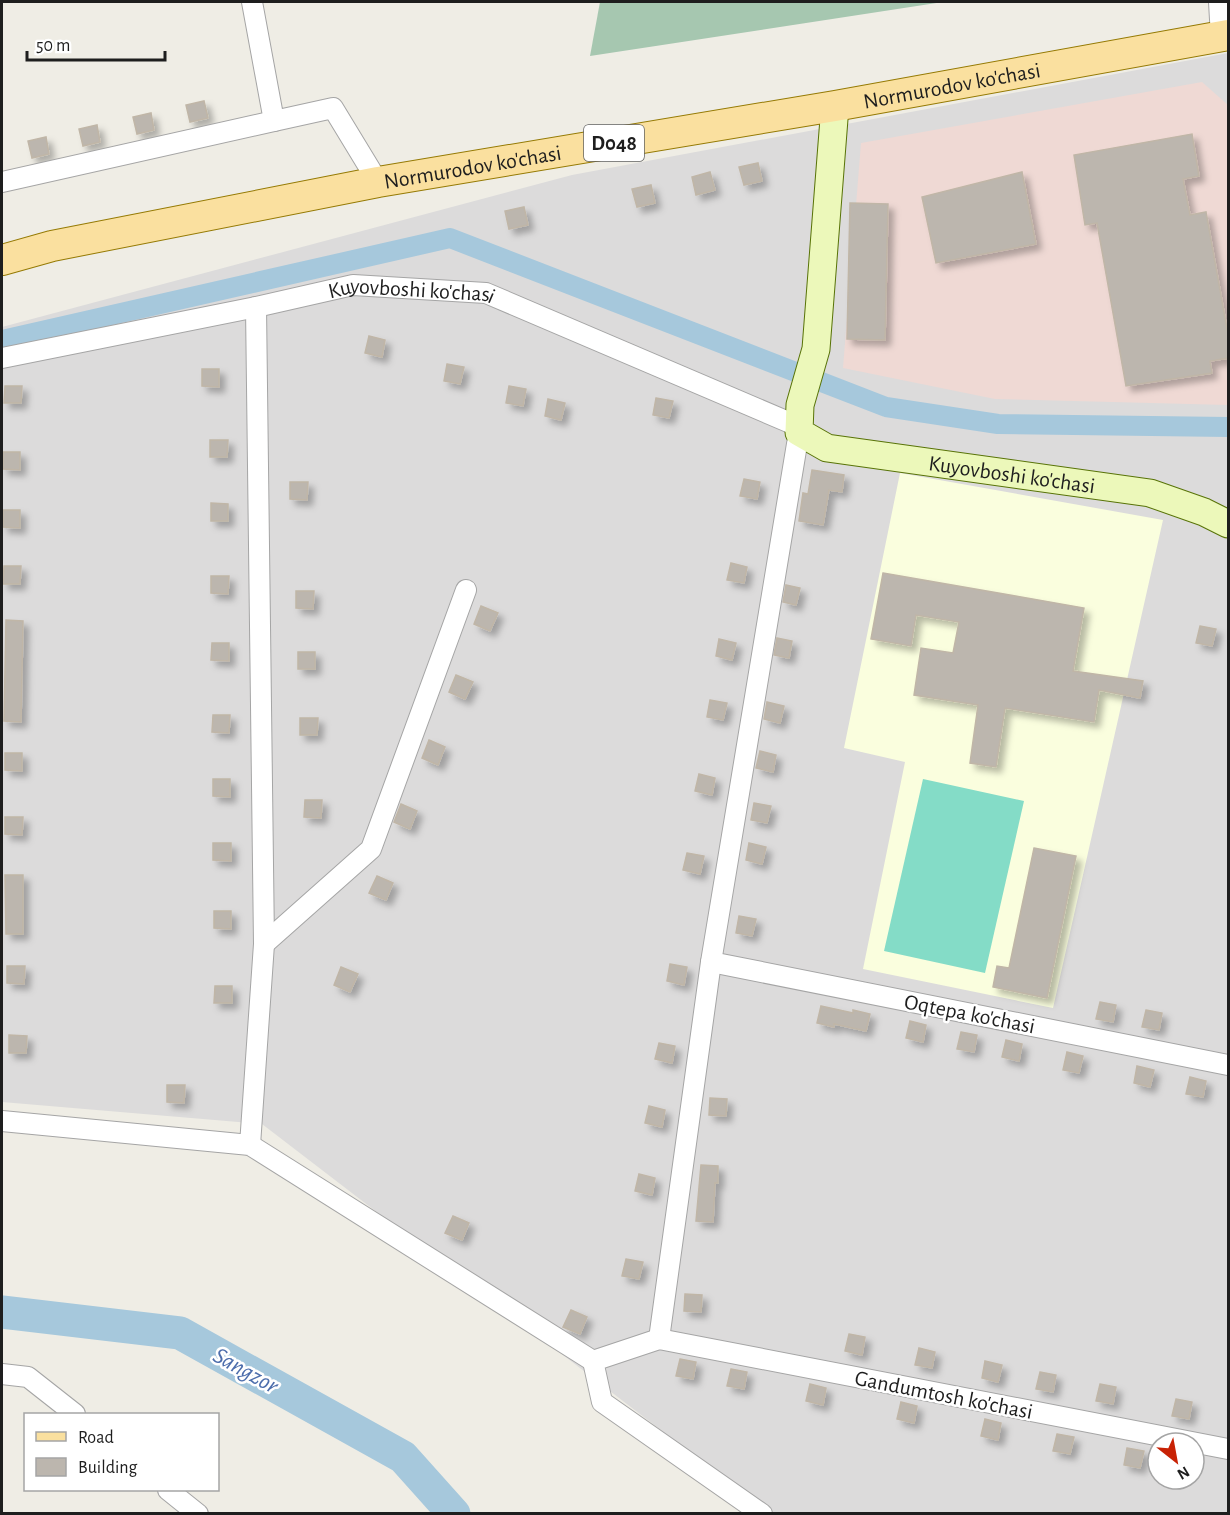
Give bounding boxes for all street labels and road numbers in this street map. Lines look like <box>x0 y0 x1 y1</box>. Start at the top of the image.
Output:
street label: Normurodov ko'chasi <box>862 59 1042 113</box>
road number: D048 <box>584 125 644 161</box>
street label: Normurodov ko'chasi <box>382 142 563 193</box>
street label: Kuyovboshi ko'chasi <box>326 275 498 308</box>
street label: Kuyovboshi ko'chasi <box>927 452 1097 497</box>
street label: Oqtepa ko'chasi <box>903 991 1037 1037</box>
street label: Gandumtosh ko'chasi <box>853 1367 1035 1423</box>

